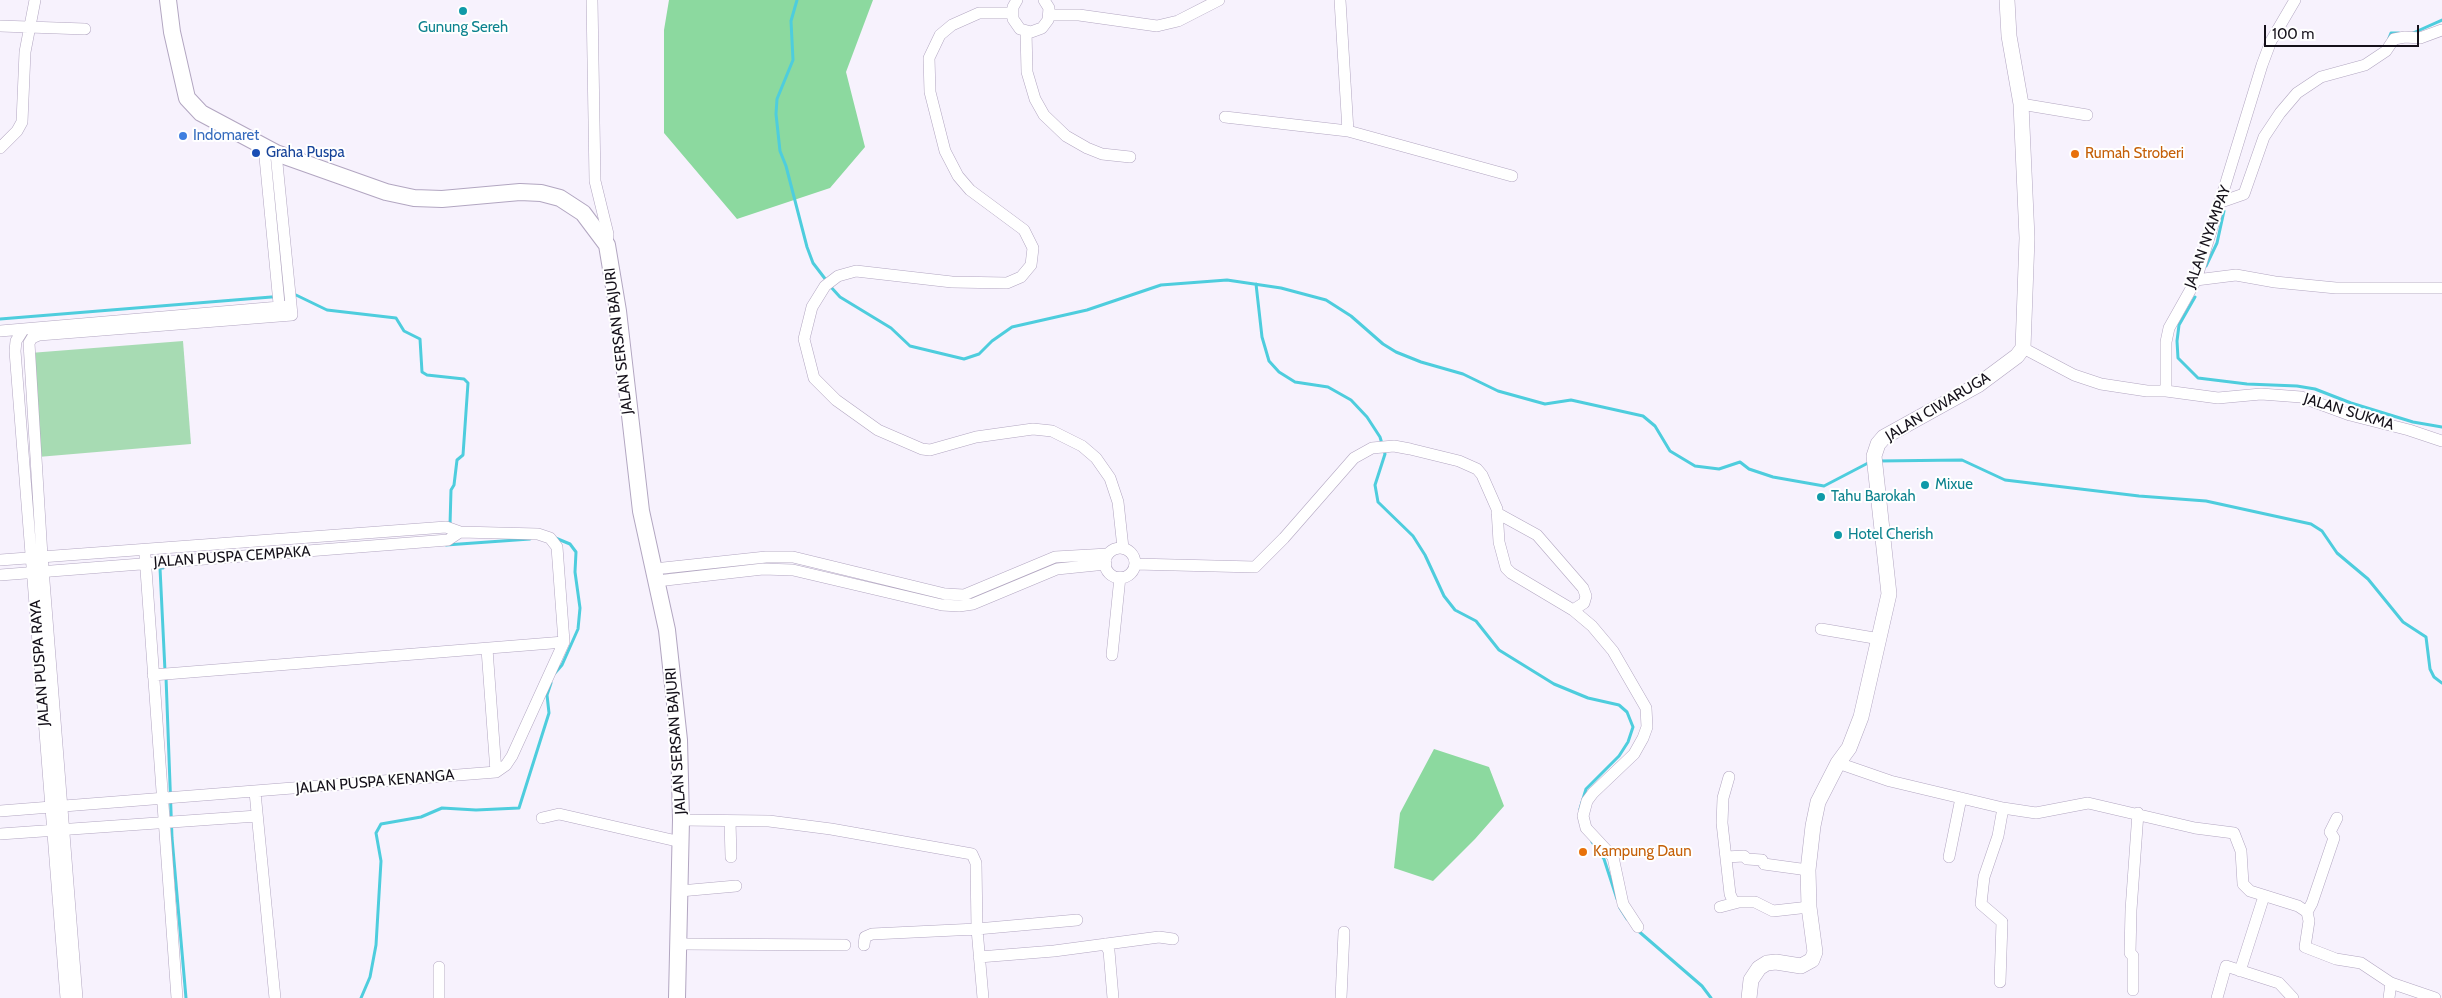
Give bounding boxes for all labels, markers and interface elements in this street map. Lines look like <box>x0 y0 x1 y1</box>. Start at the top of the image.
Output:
marker: Gunung Sereh <box>457 5 469 17</box>
scale bar <box>2267 15 2422 47</box>
place label: Gunung Sereh <box>418 19 508 37</box>
text: 100 m <box>2272 25 2314 43</box>
place label: Indomaret <box>193 127 259 145</box>
marker: Indomaret <box>177 130 189 142</box>
place label: Graha Puspa <box>266 144 345 162</box>
place label: Rumah Stroberi <box>2085 145 2184 163</box>
marker: Graha Puspa <box>250 147 262 159</box>
marker: Rumah Stroberi <box>2069 148 2081 160</box>
street label: JALAN NYAMPAY <box>2181 183 2235 291</box>
street label: JALAN SERSAN BAJURI <box>601 267 637 415</box>
street label: JALAN CIWARUGA <box>1882 369 1994 445</box>
street label: JALAN SUKMA <box>2302 390 2396 434</box>
place label: Mixue <box>1935 476 1973 494</box>
marker: Mixue <box>1919 479 1931 491</box>
place label: Tahu Barokah <box>1831 488 1916 506</box>
marker: Tahu Barokah <box>1815 491 1827 503</box>
place label: Hotel Cherish <box>1848 526 1933 544</box>
marker: Hotel Cherish <box>1832 529 1844 541</box>
street label: JALAN PUSPA CEMPAKA <box>153 543 311 571</box>
street label: JALAN PUSPA RAYA <box>27 599 53 727</box>
street label: JALAN SERSAN BAJURI <box>662 667 690 815</box>
street label: JALAN PUSPA KENANGA <box>295 766 455 798</box>
place label: Kampung Daun <box>1593 843 1692 861</box>
marker: Kampung Daun <box>1577 846 1589 858</box>

